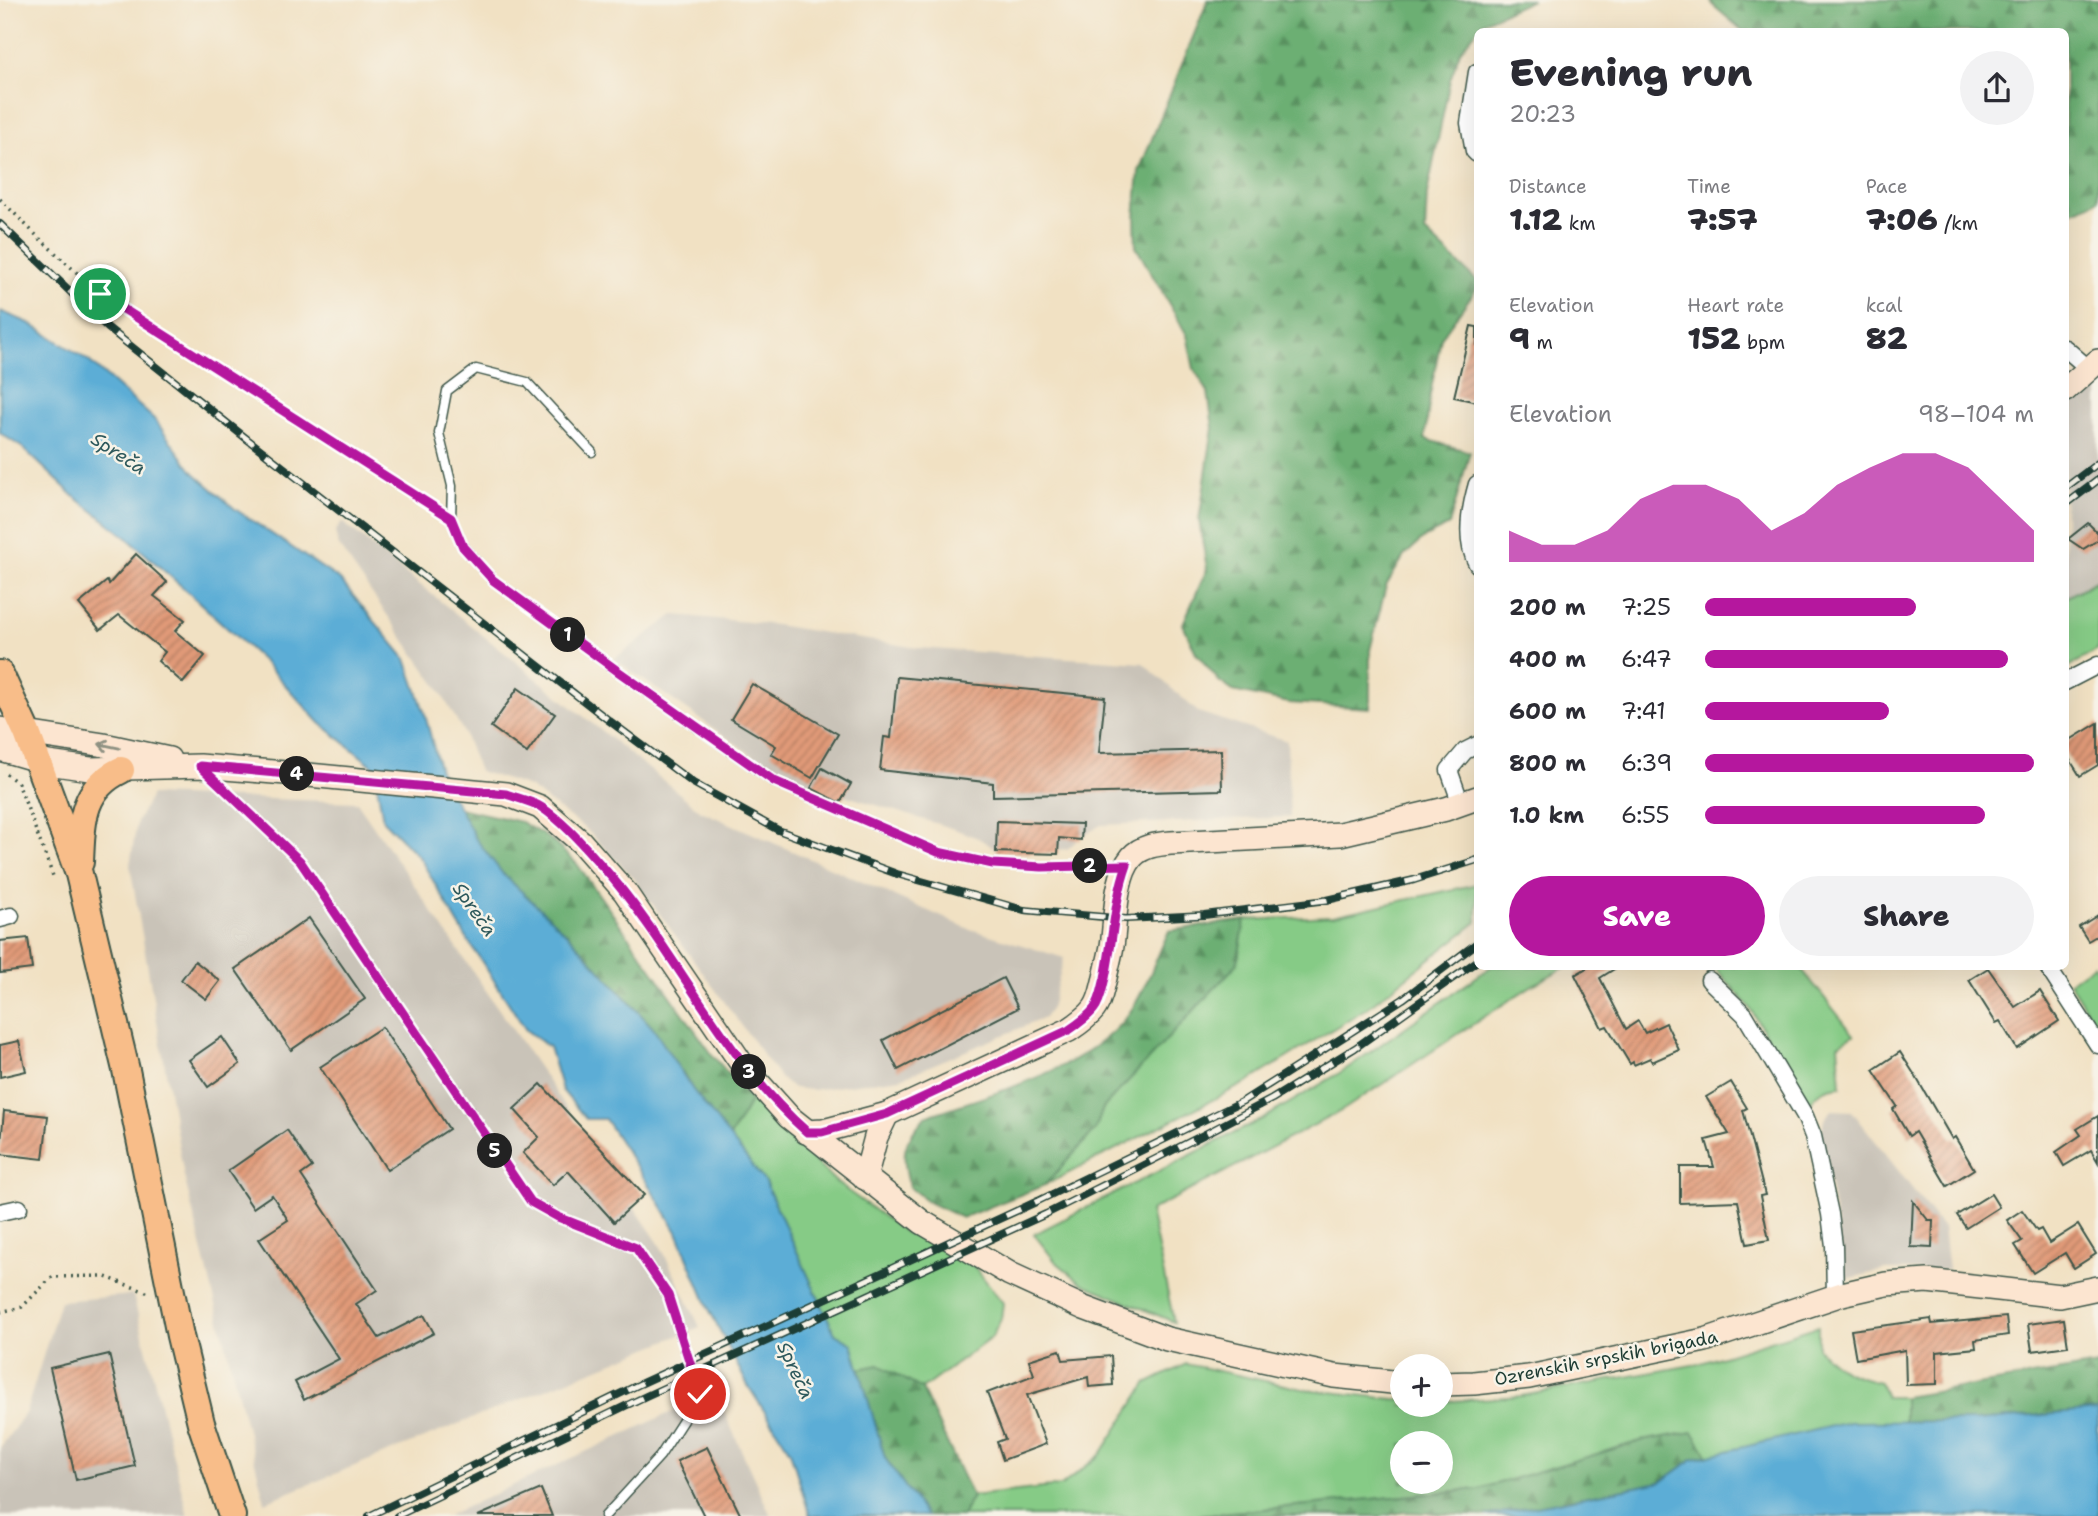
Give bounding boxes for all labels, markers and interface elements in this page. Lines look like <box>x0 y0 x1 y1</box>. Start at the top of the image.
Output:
text: Evening run <box>1509 47 1752 98</box>
button: share <box>1960 51 2034 125</box>
text: 20:23 <box>1509 99 1576 129</box>
text: Distance <box>1509 174 1587 199</box>
text: Time <box>1687 174 1731 199</box>
text: Pace <box>1866 174 1907 199</box>
text: 1.12 <box>1509 199 1562 240</box>
text: 7:57 <box>1687 199 1758 240</box>
text: 7:06 <box>1866 199 1938 240</box>
text: km <box>1562 211 1596 236</box>
text: /km <box>1938 211 1978 236</box>
pin <box>70 264 130 324</box>
icon: arrive <box>81 275 119 313</box>
text: Elevation <box>1509 293 1594 318</box>
text: Heart rate <box>1687 293 1784 318</box>
text: kcal <box>1866 293 1903 318</box>
text: 9 <box>1509 318 1530 359</box>
text: 152 <box>1687 318 1740 359</box>
text: 82 <box>1866 318 1908 359</box>
text: m <box>1530 330 1553 355</box>
text: bpm <box>1740 330 1785 355</box>
text: Elevation <box>1509 399 1612 429</box>
text: 98–104 m <box>1918 399 2034 429</box>
water label: Spreča <box>87 426 151 480</box>
text: 200 m <box>1509 592 1586 622</box>
text: 7:25 <box>1621 592 1671 622</box>
pin: 1 <box>550 618 586 652</box>
text: 1 <box>563 622 572 647</box>
text: 400 m <box>1509 644 1586 674</box>
text: 6:47 <box>1621 644 1672 674</box>
text: 600 m <box>1509 696 1586 726</box>
text: 7:41 <box>1621 696 1666 726</box>
one-way arrow <box>98 739 121 753</box>
text: 800 m <box>1509 748 1586 778</box>
text: 6:39 <box>1621 748 1672 778</box>
pin: 4 <box>280 756 314 792</box>
text: 4 <box>290 761 303 786</box>
text: 1.0 km <box>1509 800 1584 830</box>
text: 6:55 <box>1621 800 1670 830</box>
pin: 2 <box>1072 848 1108 884</box>
text: 2 <box>1083 853 1096 878</box>
button: Save <box>1509 876 1765 956</box>
button: Share <box>1779 876 2034 956</box>
water label: Spreča <box>447 877 502 941</box>
pin: 3 <box>732 1054 766 1090</box>
text: 3 <box>742 1059 755 1084</box>
pin: 5 <box>477 1134 512 1168</box>
text: 5 <box>489 1138 500 1163</box>
street label: Ozrenskih srpskih brigada <box>1492 1325 1720 1391</box>
water label: Spreča <box>771 1337 820 1403</box>
map controls <box>1390 1354 1453 1494</box>
button: + <box>1390 1354 1453 1417</box>
pin <box>670 1364 730 1424</box>
icon: check <box>681 1375 719 1413</box>
button: − <box>1390 1431 1453 1494</box>

